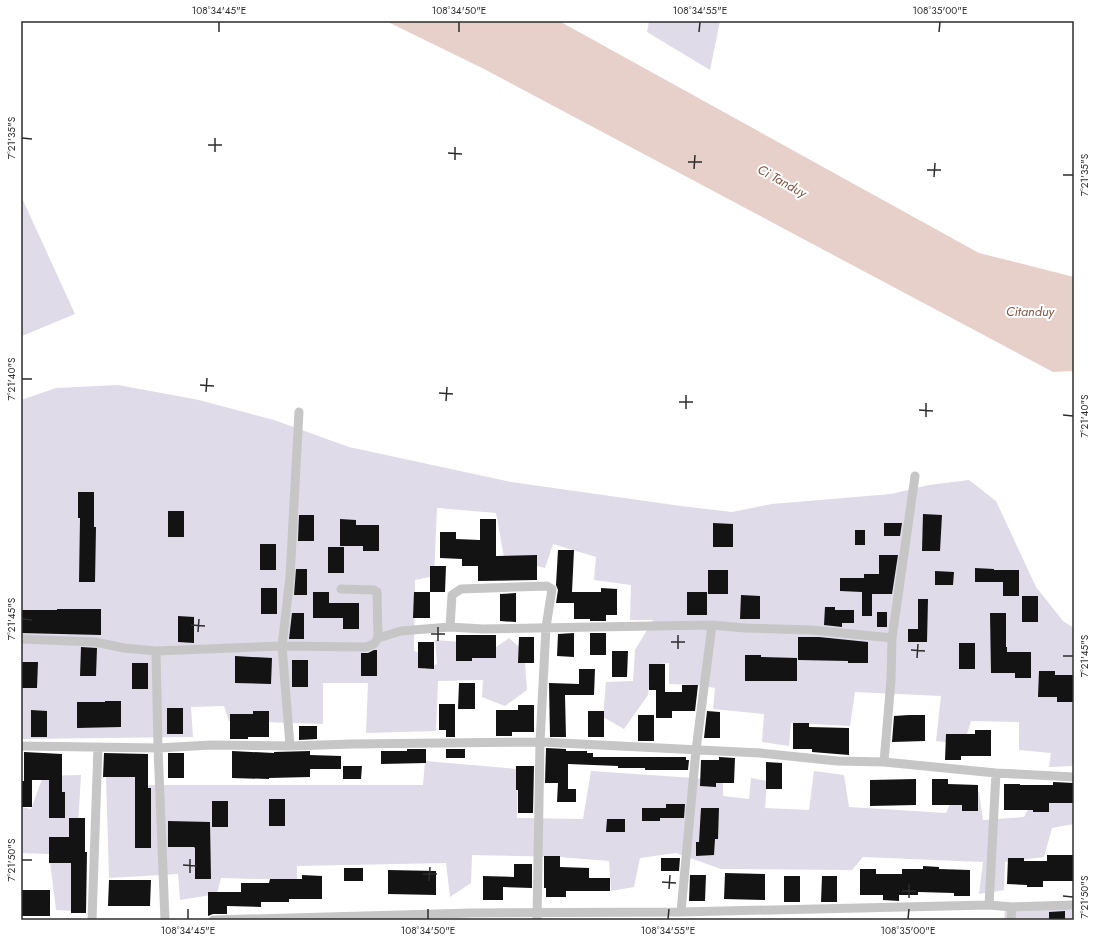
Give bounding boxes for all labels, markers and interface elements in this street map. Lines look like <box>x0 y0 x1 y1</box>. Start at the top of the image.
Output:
text: 108°34'45"E <box>192 3 246 18</box>
text: 108°34'50"E <box>432 3 486 18</box>
text: 108°34'55"E <box>673 3 727 18</box>
text: 108°35'00"E <box>913 3 967 18</box>
text: 7°21'35"S <box>4 116 19 159</box>
text: 7°21'35"S <box>1077 153 1092 196</box>
water label: Ci Tanduy <box>754 160 811 203</box>
water label: Citanduy <box>1006 302 1055 321</box>
text: 7°21'40"S <box>4 357 19 401</box>
text: 7°21'40"S <box>1077 394 1092 438</box>
text: 7°21'45"S <box>4 597 19 640</box>
text: 7°21'45"S <box>1077 634 1092 677</box>
text: 7°21'50"S <box>4 838 19 881</box>
text: 7°21'50"S <box>1077 875 1092 918</box>
text: 108°34'45"E <box>161 923 215 938</box>
text: 108°34'50"E <box>401 923 455 938</box>
text: 108°34'55"E <box>641 923 695 938</box>
text: 108°35'00"E <box>881 923 935 938</box>

